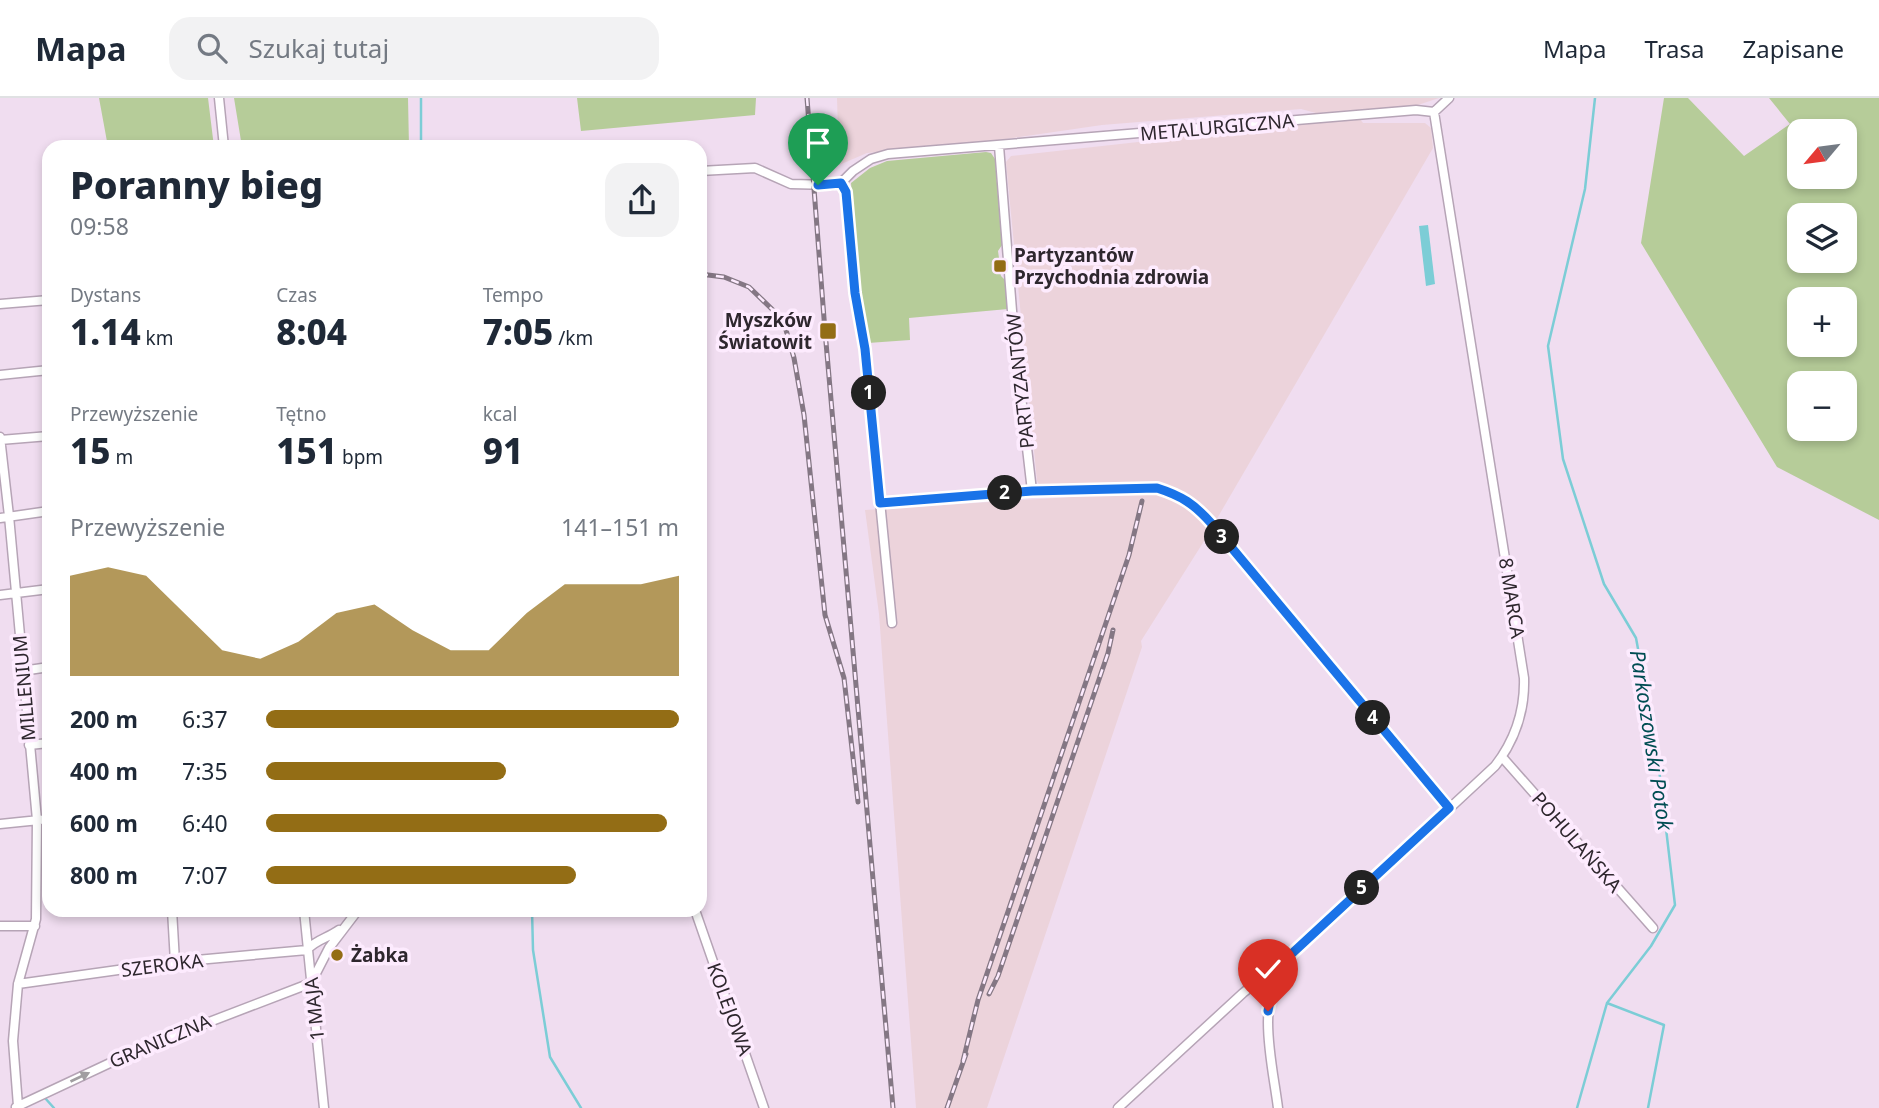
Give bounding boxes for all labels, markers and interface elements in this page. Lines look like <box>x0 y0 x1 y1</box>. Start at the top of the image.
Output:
search box <box>169 17 659 80</box>
text: Mapa <box>35 26 127 71</box>
icon: search <box>193 29 231 67</box>
text: Szukaj tutaj <box>249 30 389 66</box>
text: Mapa <box>1543 32 1607 65</box>
text: Trasa <box>1645 32 1705 65</box>
text: Zapisane <box>1743 32 1844 65</box>
street label: METALURGICZNA <box>1139 107 1296 147</box>
pin <box>788 113 848 185</box>
north arrow <box>1787 119 1857 189</box>
map controls <box>1787 119 1857 441</box>
icon: arrive <box>799 124 837 162</box>
text: Poranny bieg <box>70 158 323 210</box>
button: share <box>605 163 679 237</box>
button: layers <box>1787 203 1857 273</box>
text: 09:58 <box>70 210 129 242</box>
place label: Partyzantów Przychodnia zdrowia <box>1014 242 1209 290</box>
marker: Partyzantów Przychodnia zdrowia <box>992 258 1008 274</box>
text: Dystans <box>70 282 141 308</box>
text: Czas <box>276 282 317 308</box>
text: Tempo <box>483 282 544 308</box>
button: + <box>1787 287 1857 357</box>
place label: Myszków Światowit <box>718 307 813 355</box>
text: 1.14 <box>70 308 141 355</box>
text: 8:04 <box>276 308 347 355</box>
text: 7:05 <box>483 308 553 355</box>
street label: PARTYZANTÓW <box>1000 312 1040 450</box>
marker: Myszków Światowit <box>818 321 838 341</box>
text: km <box>141 325 174 351</box>
text: /km <box>553 325 593 351</box>
button: − <box>1787 371 1857 441</box>
pin: 1 <box>852 376 886 410</box>
text: 1 <box>863 379 874 405</box>
text: Przewyższenie <box>70 401 198 427</box>
text: Tętno <box>276 401 326 427</box>
text: kcal <box>483 401 517 427</box>
text: 15 <box>70 427 110 474</box>
text: 151 <box>276 427 337 474</box>
text: 91 <box>483 427 523 474</box>
text: m <box>110 444 133 470</box>
text: bpm <box>337 444 383 470</box>
pin: 2 <box>988 476 1023 510</box>
text: 2 <box>999 479 1010 505</box>
text: Przewyższenie <box>70 511 225 543</box>
text: 141–151 m <box>561 511 679 543</box>
pin: 3 <box>1204 520 1240 555</box>
text: 3 <box>1216 523 1227 549</box>
street label: 8 MARCA <box>1493 556 1531 641</box>
street label: MILLENIUM <box>6 634 42 742</box>
water label: Parkoszowski Potok <box>1624 648 1680 834</box>
pin: 4 <box>1356 700 1390 736</box>
text: 200 m <box>70 703 138 735</box>
text: 6:37 <box>182 703 228 735</box>
text: 4 <box>1367 704 1378 730</box>
text: 400 m <box>70 755 138 787</box>
text: 7:35 <box>182 755 228 787</box>
street label: POHULAŃSKA <box>1526 786 1628 898</box>
text: 600 m <box>70 807 138 839</box>
text: 6:40 <box>182 807 228 839</box>
text: 800 m <box>70 859 138 891</box>
text: 7:07 <box>182 859 228 891</box>
pin: 5 <box>1344 870 1380 906</box>
text: 5 <box>1356 874 1367 900</box>
pin <box>1238 939 1298 1011</box>
place label: Żabka <box>351 942 409 968</box>
street label: SZEROKA <box>120 947 205 983</box>
marker: Żabka <box>329 947 345 963</box>
icon: check <box>1249 950 1287 988</box>
street label: KOLEJOWA <box>701 959 759 1060</box>
street label: 1 MAJA <box>298 975 330 1042</box>
street label: GRANICZNA <box>105 1008 216 1074</box>
one-way arrow <box>70 1071 90 1082</box>

